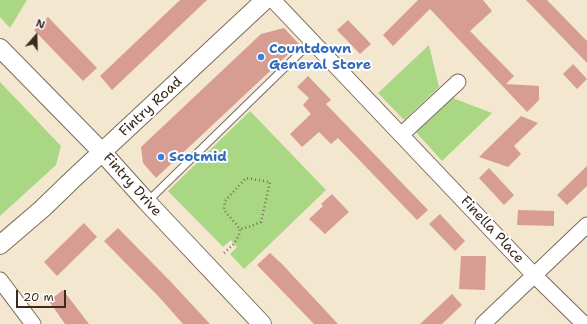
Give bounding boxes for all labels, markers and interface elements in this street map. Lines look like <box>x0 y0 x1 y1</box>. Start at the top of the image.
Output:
north arrow <box>16 16 56 56</box>
text: N <box>34 16 47 33</box>
place label: Countdown General Store <box>269 41 371 74</box>
marker: Countdown General Store <box>256 52 266 62</box>
street label: Fintry Road <box>116 74 186 140</box>
place label: Scotmid <box>169 149 227 165</box>
street label: Fintry Drive <box>99 150 165 220</box>
marker: Scotmid <box>156 152 166 162</box>
street label: Finella Place <box>457 193 527 267</box>
scale bar <box>18 282 68 308</box>
text: 20 m <box>23 289 54 305</box>

